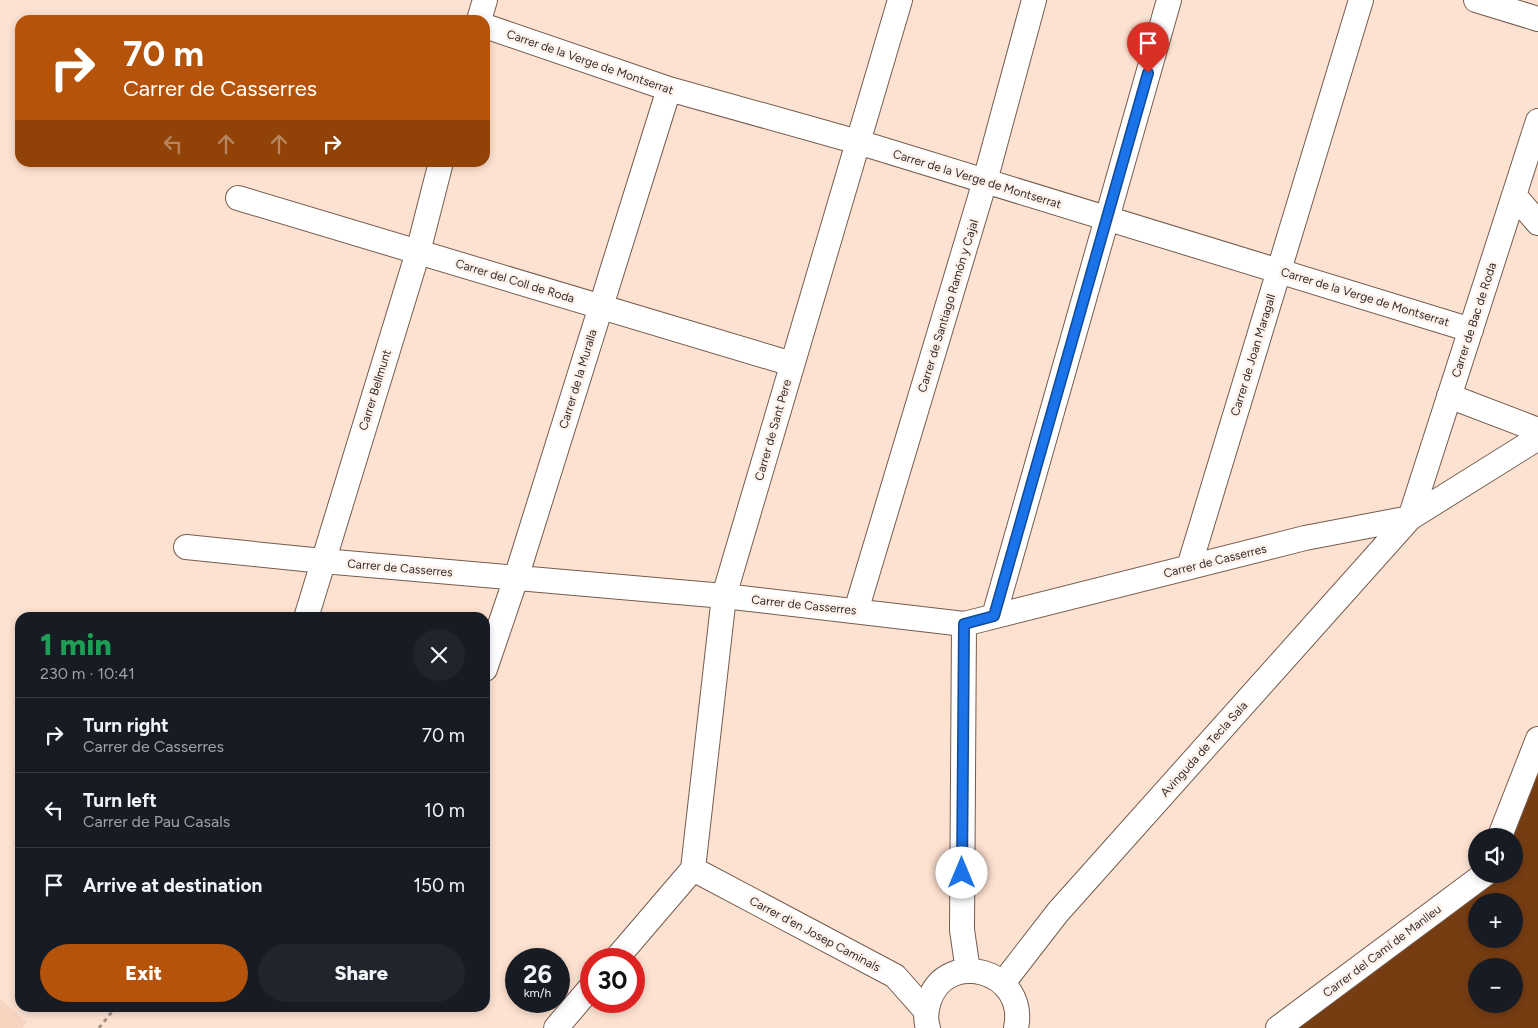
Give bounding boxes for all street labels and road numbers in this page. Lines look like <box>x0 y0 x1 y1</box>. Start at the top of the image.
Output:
street label: Carrer de la Verge de Montserrat <box>505 27 676 97</box>
street label: Carrer de la Verge de Montserrat <box>891 147 1063 211</box>
street label: Carrer de Santiago Ramón y Cajal <box>915 218 981 394</box>
street label: Carrer del Coll de Roda <box>454 256 576 306</box>
street label: Carrer de Bac de Roda <box>1449 261 1499 379</box>
street label: Carrer de la Verge de Montserrat <box>1279 265 1451 329</box>
street label: Carrer de Joan Maragall <box>1228 292 1278 418</box>
street label: Carrer de la Muralla <box>556 328 600 430</box>
street label: Carrer Bellmunt <box>356 347 394 432</box>
street label: Carrer de Sant Pere <box>752 377 794 482</box>
street label: Carrer de Casserres <box>1162 541 1268 581</box>
street label: Carrer de Casserres <box>347 556 454 580</box>
street label: Carrer de Casserres <box>751 593 858 618</box>
street label: Avinguda de Tecla Sala <box>1158 699 1250 799</box>
street label: Carrer d'en Josep Caminals <box>747 893 883 975</box>
street label: Carrer del Camí de Manlleu <box>1320 902 1444 1000</box>

